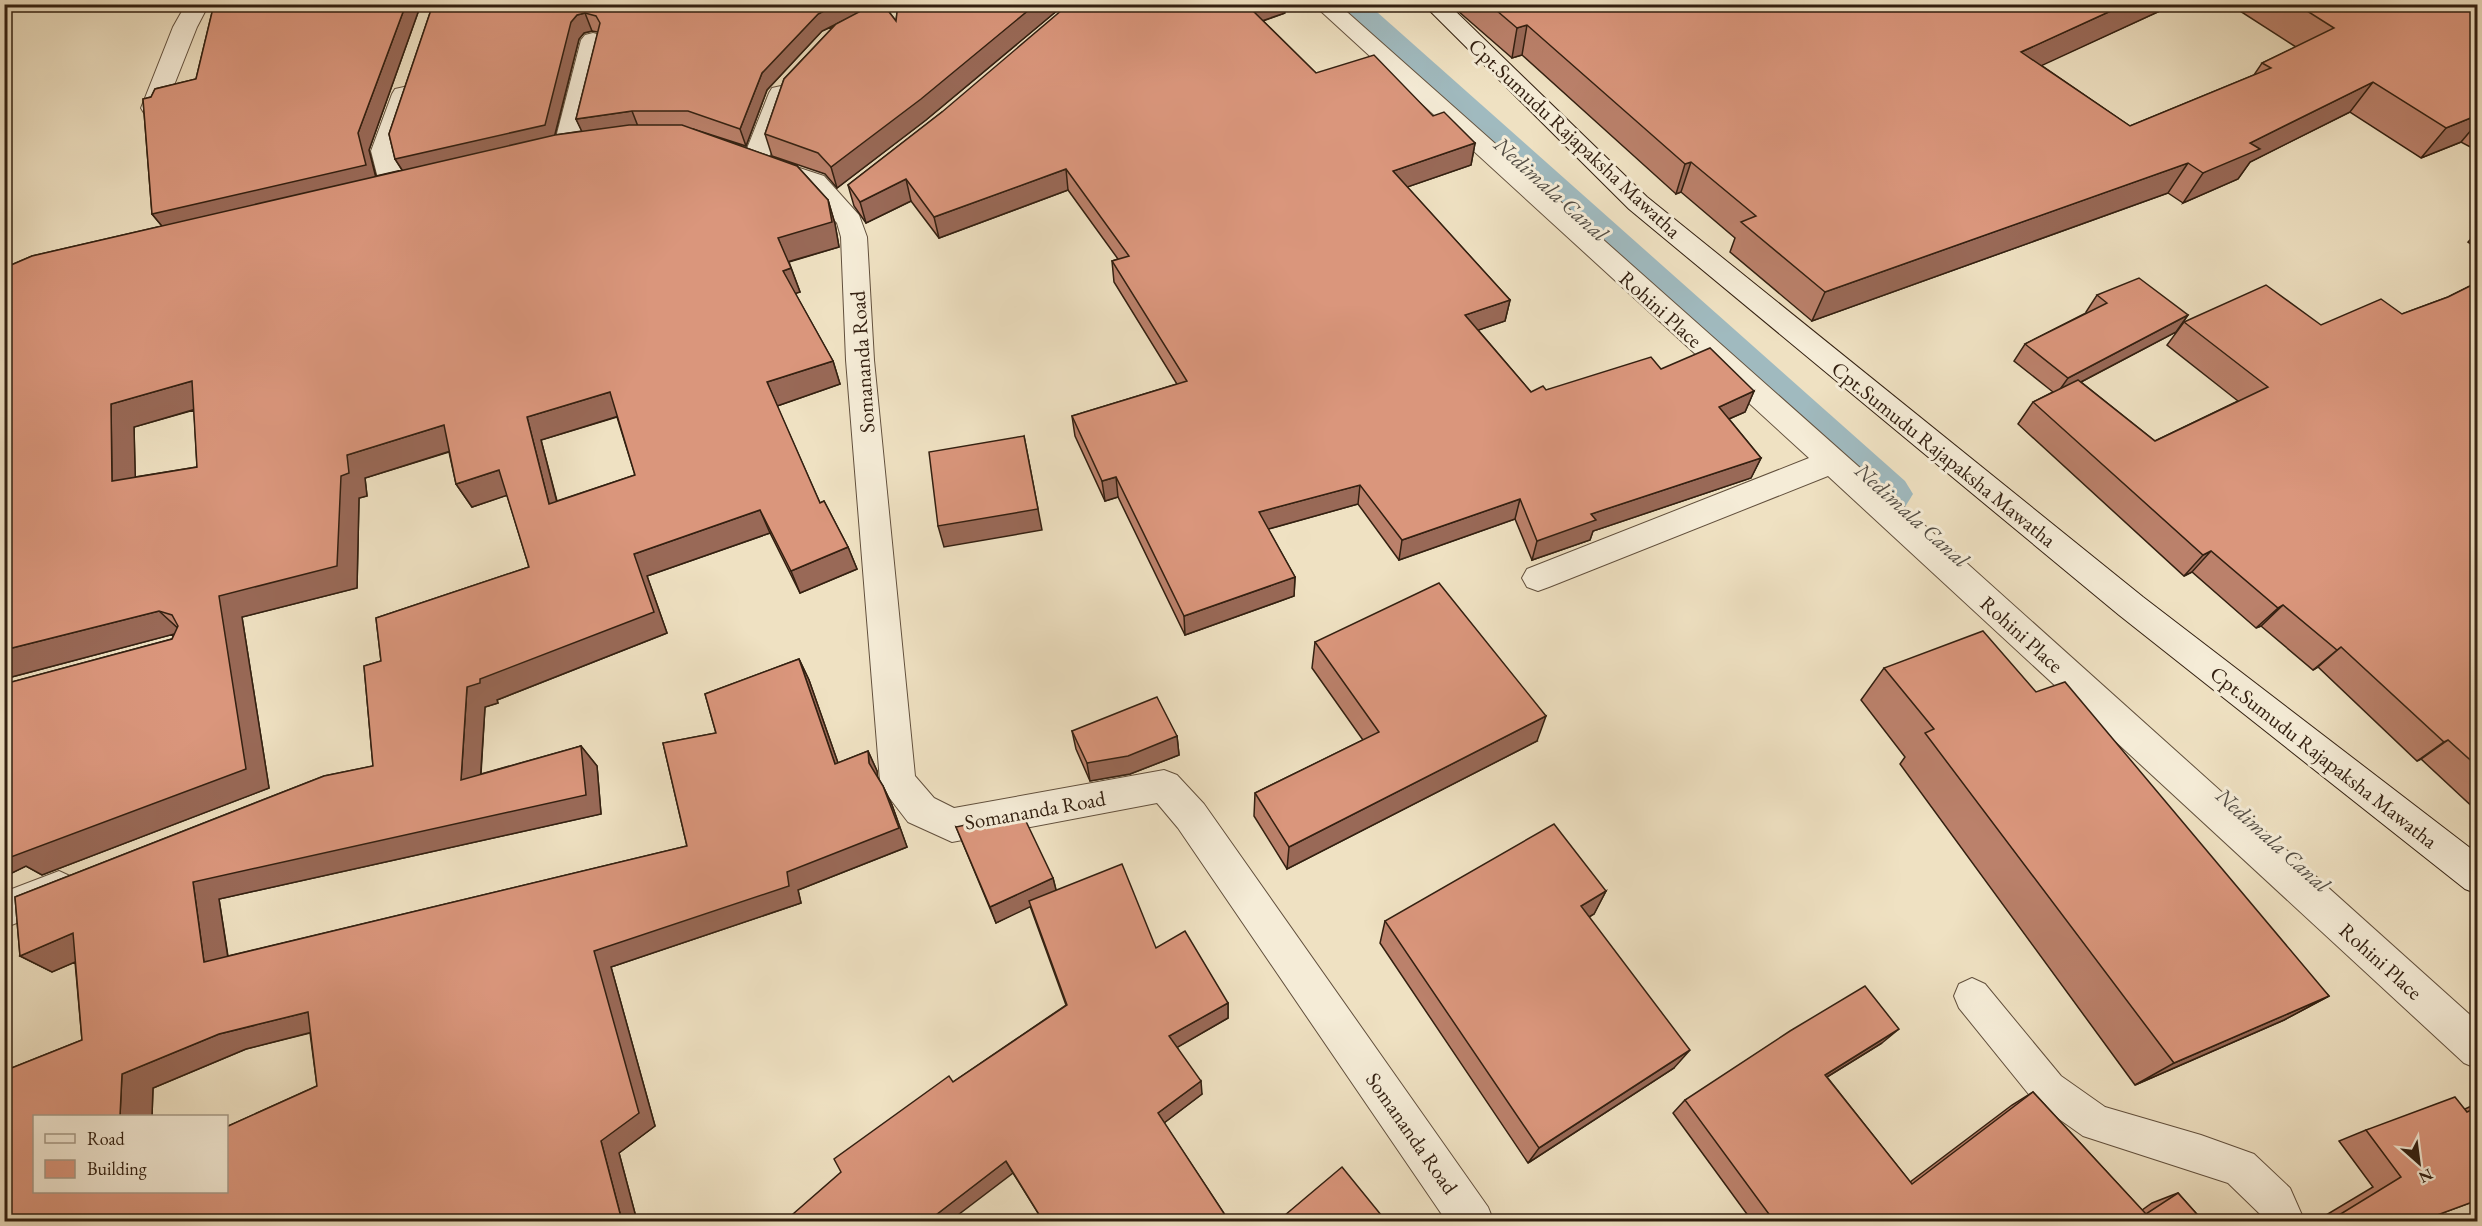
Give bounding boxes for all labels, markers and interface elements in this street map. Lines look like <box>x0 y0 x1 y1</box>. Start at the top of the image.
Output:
street label: Cpt.Sumudu Rajapaksha Mawatha <box>1463 32 1687 244</box>
water label: Nedimala Canal <box>1487 129 1615 248</box>
street label: Rohini Place <box>1614 265 1708 353</box>
street label: Somananda Road <box>844 290 880 434</box>
street label: Cpt.Sumudu Rajapaksha Mawatha <box>1826 355 2062 553</box>
water label: Nedimala Canal <box>1848 455 1976 574</box>
street label: Rohini Place <box>1975 590 2069 678</box>
street label: Cpt.Sumudu Rajapaksha Mawatha <box>2205 660 2444 855</box>
water label: Nedimala Canal <box>2209 780 2337 899</box>
street label: Somananda Road <box>962 784 1108 836</box>
street label: Rohini Place <box>2334 917 2428 1005</box>
street label: Somananda Road <box>1360 1067 1464 1199</box>
legend <box>33 1115 228 1193</box>
text: Road <box>87 1127 126 1150</box>
north arrow <box>2389 1133 2449 1193</box>
text: Building <box>87 1157 147 1180</box>
text: N <box>2415 1163 2436 1188</box>

